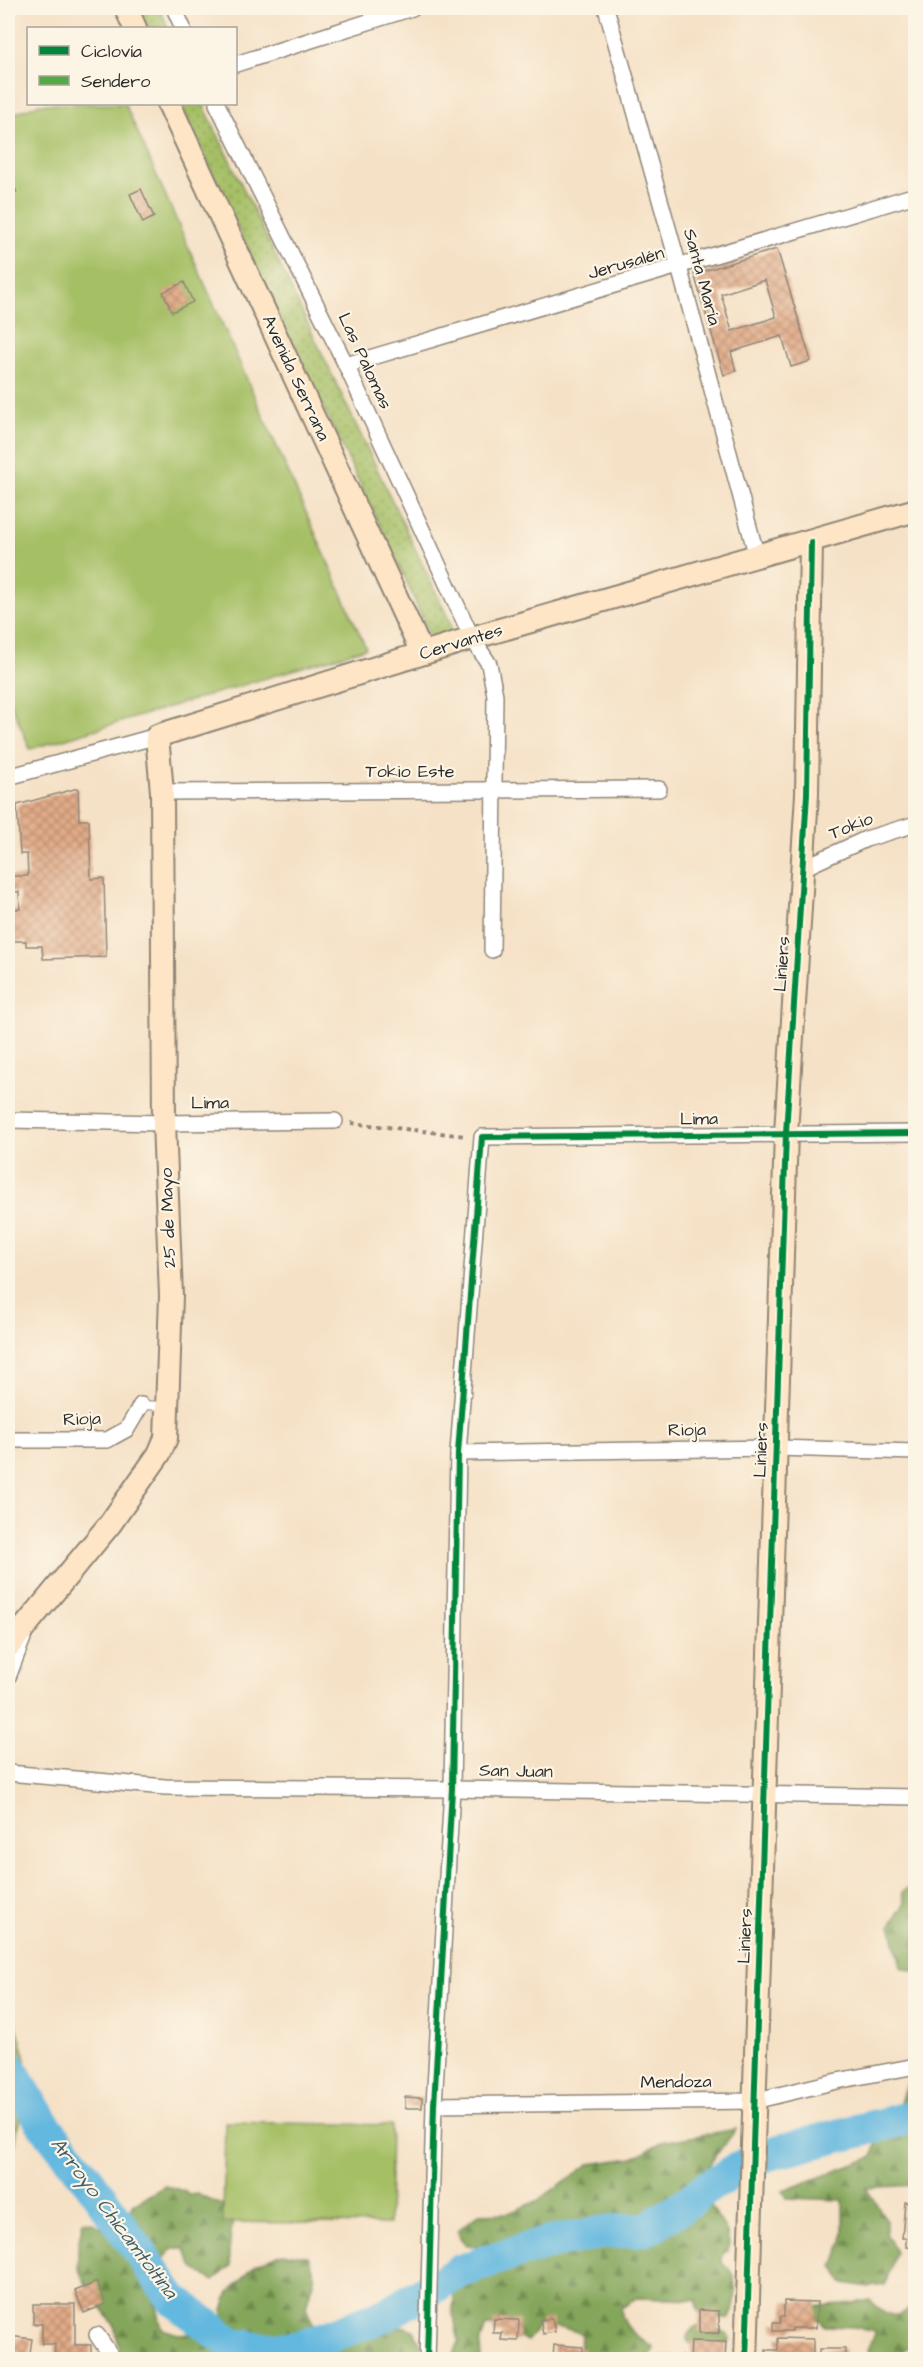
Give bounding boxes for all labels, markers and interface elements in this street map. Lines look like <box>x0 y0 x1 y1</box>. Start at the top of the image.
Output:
legend <box>27 27 237 105</box>
text: Ciclovía <box>81 39 142 64</box>
text: Sendero <box>81 69 150 94</box>
street label: Santa María <box>677 226 727 328</box>
street label: Jerusalén <box>585 240 667 286</box>
street label: Las Palomas <box>332 309 398 413</box>
street label: Avenida Serrana <box>256 311 336 445</box>
street label: Cervantes <box>416 617 506 667</box>
street label: Tokio Este <box>365 759 455 784</box>
street label: Tokio <box>825 806 877 846</box>
street label: Liniers <box>768 935 796 993</box>
street label: Lima <box>191 1090 229 1116</box>
street label: Lima <box>680 1106 718 1132</box>
street label: 25 de Mayo <box>154 1167 183 1269</box>
street label: Rioja <box>63 1406 101 1432</box>
street label: Rioja <box>668 1417 706 1443</box>
street label: Liniers <box>748 1422 774 1478</box>
street label: San Juan <box>479 1758 553 1784</box>
street label: Liniers <box>732 1908 758 1964</box>
street label: Mendoza <box>640 2069 712 2095</box>
water label: Arroyo Chicamtoltina <box>43 2131 185 2306</box>

